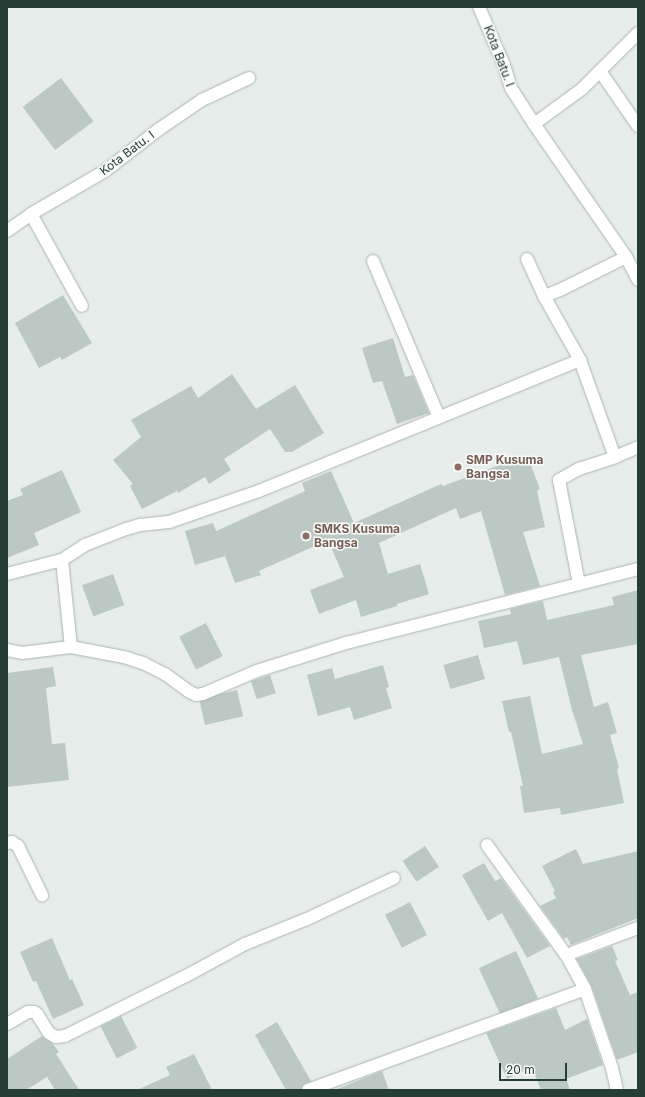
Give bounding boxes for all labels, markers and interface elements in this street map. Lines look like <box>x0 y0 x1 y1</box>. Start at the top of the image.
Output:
street label: Kota Batu. I <box>481 23 517 89</box>
street label: Kota Batu. I <box>97 128 157 178</box>
place label: SMP Kusuma Bangsa <box>466 453 543 481</box>
marker: SMP Kusuma Bangsa <box>453 462 463 472</box>
place label: SMKS Kusuma Bangsa <box>314 522 400 550</box>
marker: SMKS Kusuma Bangsa <box>301 531 311 541</box>
scale bar <box>501 1055 569 1081</box>
text: 20 m <box>506 1062 535 1077</box>

